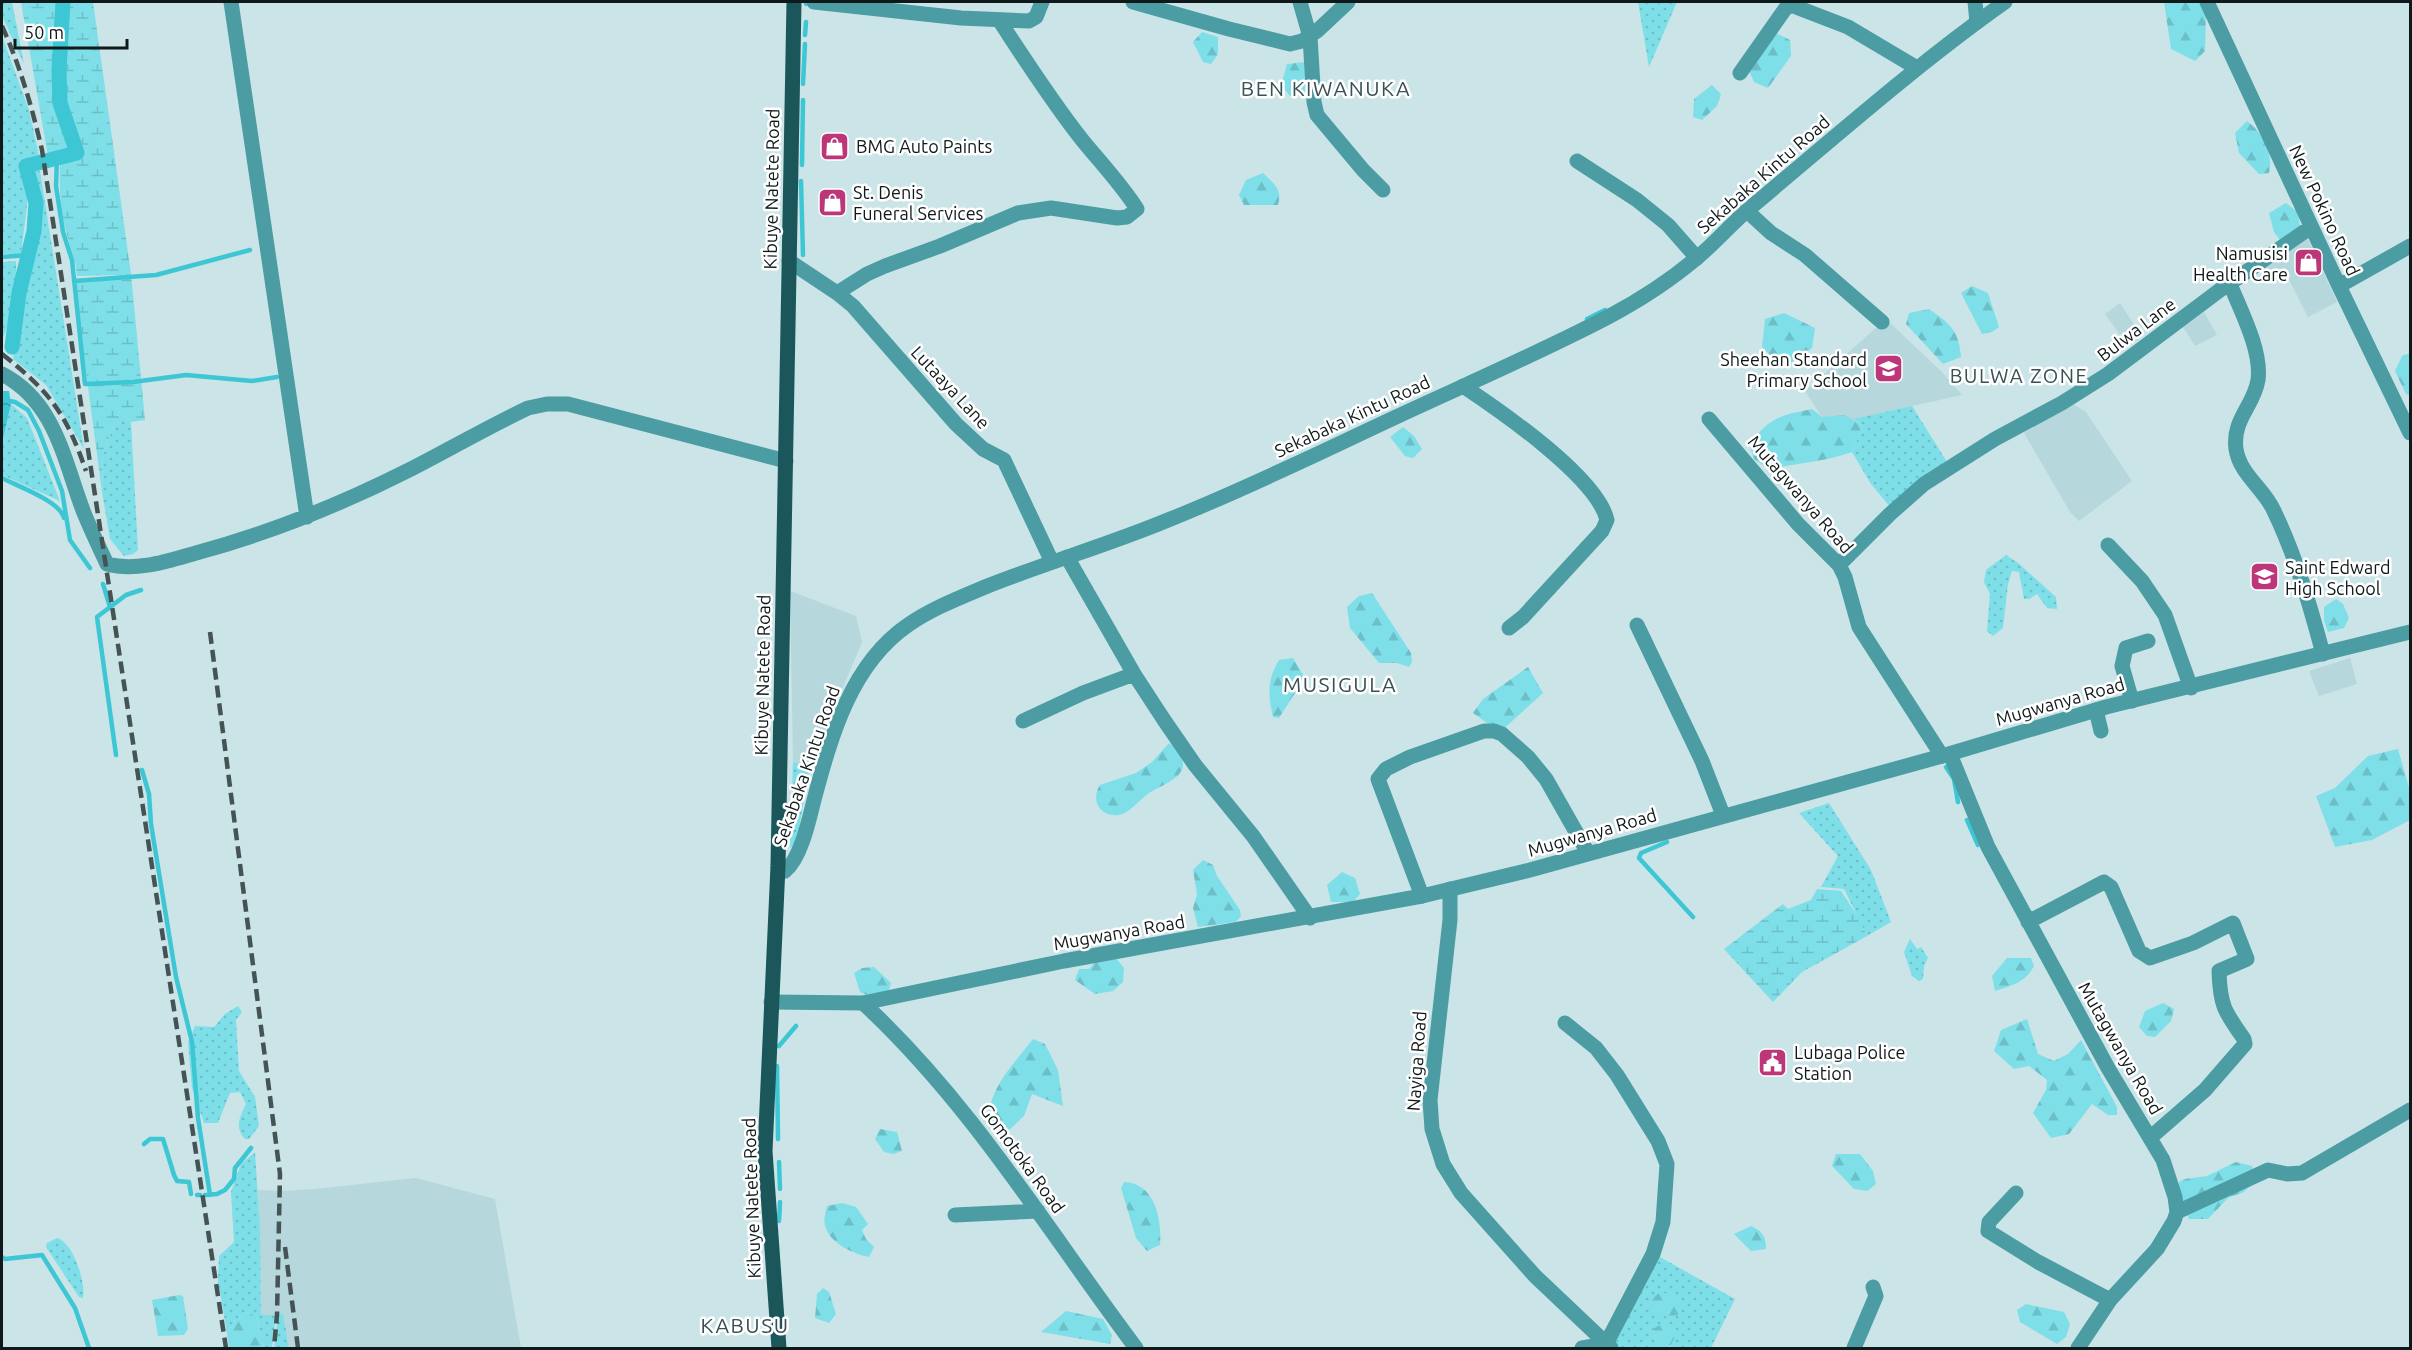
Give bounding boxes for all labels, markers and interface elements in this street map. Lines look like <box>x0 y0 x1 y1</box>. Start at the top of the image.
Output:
scale bar <box>15 12 128 50</box>
text: 50 m <box>24 22 64 42</box>
district label: BEN KIWANUKA <box>1241 76 1411 100</box>
street label: Kibuye Natete Road <box>760 108 782 270</box>
street label: Sekabaka Kintu Road <box>1693 111 1833 237</box>
shop icon: BMG Auto Paints <box>819 130 851 162</box>
place label: BMG Auto Paints <box>856 136 992 156</box>
street label: New Pokino Road <box>2286 141 2364 279</box>
place label: St. Denis Funeral Services <box>853 182 984 223</box>
shop icon: St. Denis Funeral Services <box>816 186 848 218</box>
place label: Namusisi Health Care <box>2193 243 2288 284</box>
shop icon: Namusisi Health Care <box>2293 247 2325 279</box>
street label: Bulwa Lane <box>2093 293 2179 365</box>
street label: Lutaaya Lane <box>908 342 994 432</box>
place label: Sheehan Standard Primary School <box>1720 349 1867 390</box>
school or university icon: Sheehan Standard Primary School <box>1872 353 1904 385</box>
district label: BULWA ZONE <box>1950 364 2088 387</box>
street label: Sekabaka Kintu Road <box>1271 371 1433 461</box>
street label: Mutagwanya Road <box>1744 431 1858 557</box>
place label: Saint Edward High School <box>2285 557 2391 598</box>
school or university icon: Saint Edward High School <box>2248 561 2280 593</box>
street label: Kibuye Natete Road <box>751 594 773 756</box>
district label: MUSIGULA <box>1283 672 1397 696</box>
street label: Mugwanya Road <box>1993 673 2127 729</box>
street label: Sekabaka Kintu Road <box>769 683 843 849</box>
street label: Mugwanya Road <box>1525 804 1659 860</box>
street label: Mugwanya Road <box>1052 911 1186 953</box>
street label: Mutagwanya Road <box>2075 978 2167 1118</box>
street label: Nayiga Road <box>1403 1010 1429 1112</box>
place label: Lubaga Police Station <box>1794 1042 1905 1083</box>
public building icon: Lubaga Police Station <box>1757 1046 1789 1078</box>
street label: Gomotoka Road <box>977 1100 1069 1216</box>
street label: Kibuye Natete Road <box>738 1117 764 1279</box>
district label: KABUSU <box>700 1313 790 1337</box>

